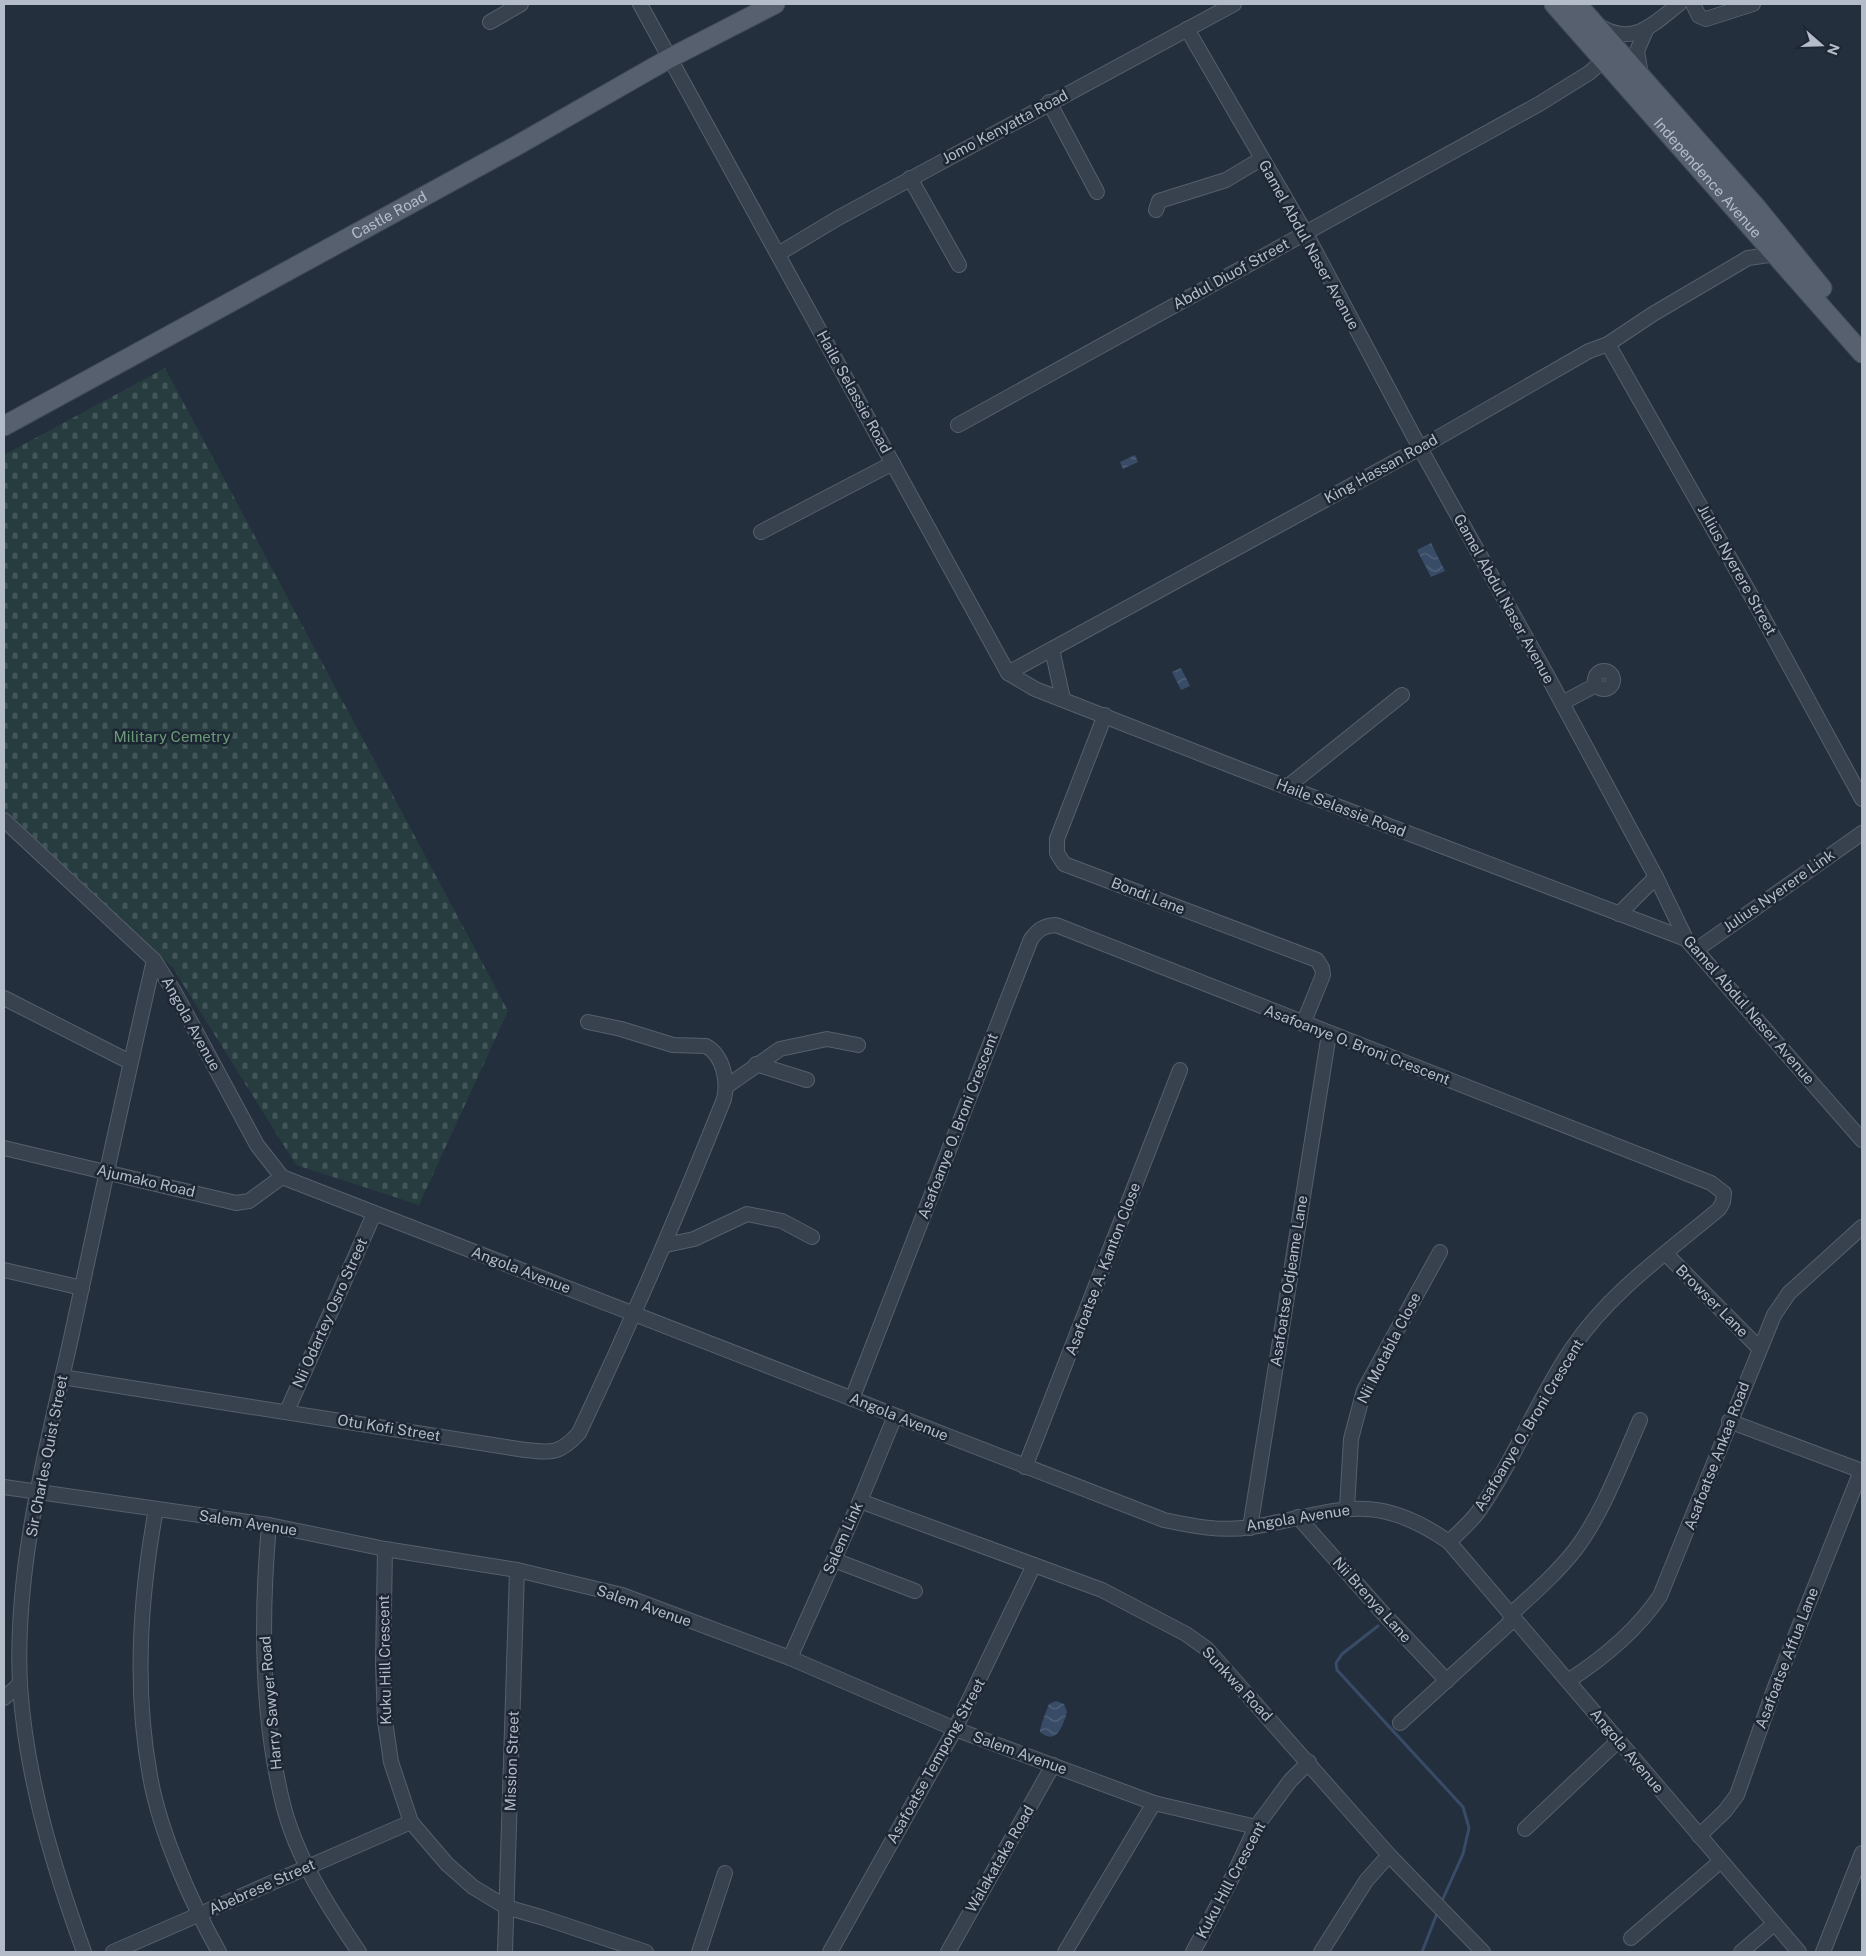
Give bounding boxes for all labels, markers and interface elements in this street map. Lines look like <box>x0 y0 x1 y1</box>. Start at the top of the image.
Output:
north arrow <box>1796 20 1846 70</box>
text: N <box>1824 42 1843 57</box>
street label: Jomo Kenyatta Road <box>939 86 1071 167</box>
street label: Independence Avenue <box>1650 114 1765 241</box>
street label: Gamel Abdul Naser Avenue <box>1256 157 1363 332</box>
street label: Castle Road <box>348 187 430 242</box>
street label: Abdul Diuof Street <box>1170 235 1292 312</box>
street label: Haile Selassie Road <box>814 328 895 456</box>
street label: King Hassan Road <box>1321 430 1440 507</box>
street label: Julius Nyerere Street <box>1695 502 1780 638</box>
street label: Gamel Abdul Naser Avenue <box>1451 511 1558 686</box>
park label: Military Cemetry <box>114 728 230 745</box>
street label: Haile Selassie Road <box>1274 775 1408 840</box>
street label: Julius Nyerere Link <box>1720 846 1838 935</box>
street label: Bondi Lane <box>1109 874 1187 917</box>
street label: Gamel Abdul Naser Avenue <box>1680 932 1818 1087</box>
street label: Angola Avenue <box>159 974 224 1074</box>
street label: Asafoanye O. Broni Crescent <box>1262 1001 1453 1088</box>
street label: Asafoanye O. Broni Crescent <box>914 1030 1001 1221</box>
street label: Ajumako Road <box>95 1161 197 1200</box>
street label: Asafoatse A. Kanton Close <box>1062 1180 1143 1358</box>
street label: Asafoatse Odjeame Lane <box>1267 1194 1310 1368</box>
street label: Nii Odartey Osro Street <box>289 1235 370 1390</box>
street label: Angola Avenue <box>469 1243 573 1296</box>
street label: Browser Lane <box>1673 1261 1752 1340</box>
street label: Nii Motabla Close <box>1353 1289 1424 1406</box>
street label: Asafoanye O. Broni Crescent <box>1470 1336 1587 1514</box>
street label: Sir Charles Quist Street <box>22 1373 71 1538</box>
street label: Asafoatse Ankaa Road <box>1680 1379 1753 1532</box>
street label: Angola Avenue <box>847 1389 951 1444</box>
street label: Otu Kofi Street <box>336 1411 442 1444</box>
street label: Salem Link <box>819 1499 866 1576</box>
street label: Angola Avenue <box>1245 1501 1351 1534</box>
street label: Salem Avenue <box>198 1506 298 1539</box>
street label: Nii Brenya Lane <box>1330 1554 1415 1646</box>
street label: Salem Avenue <box>595 1581 694 1630</box>
street label: Asafoatse Affua Lane <box>1752 1585 1821 1731</box>
street label: Kuku Hill Crescent <box>375 1595 394 1725</box>
street label: Harry Sawyer Road <box>256 1635 285 1771</box>
street label: Sunkwa Road <box>1199 1643 1276 1724</box>
street label: Asafoatse Tempong Street <box>883 1675 988 1846</box>
street label: Angola Avenue <box>1587 1705 1668 1796</box>
street label: Mission Street <box>501 1710 522 1811</box>
street label: Salem Avenue <box>971 1728 1070 1777</box>
street label: Walakataka Road <box>962 1802 1037 1915</box>
street label: Kuku Hill Crescent <box>1193 1818 1269 1941</box>
street label: Abebrese Street <box>206 1855 318 1918</box>

